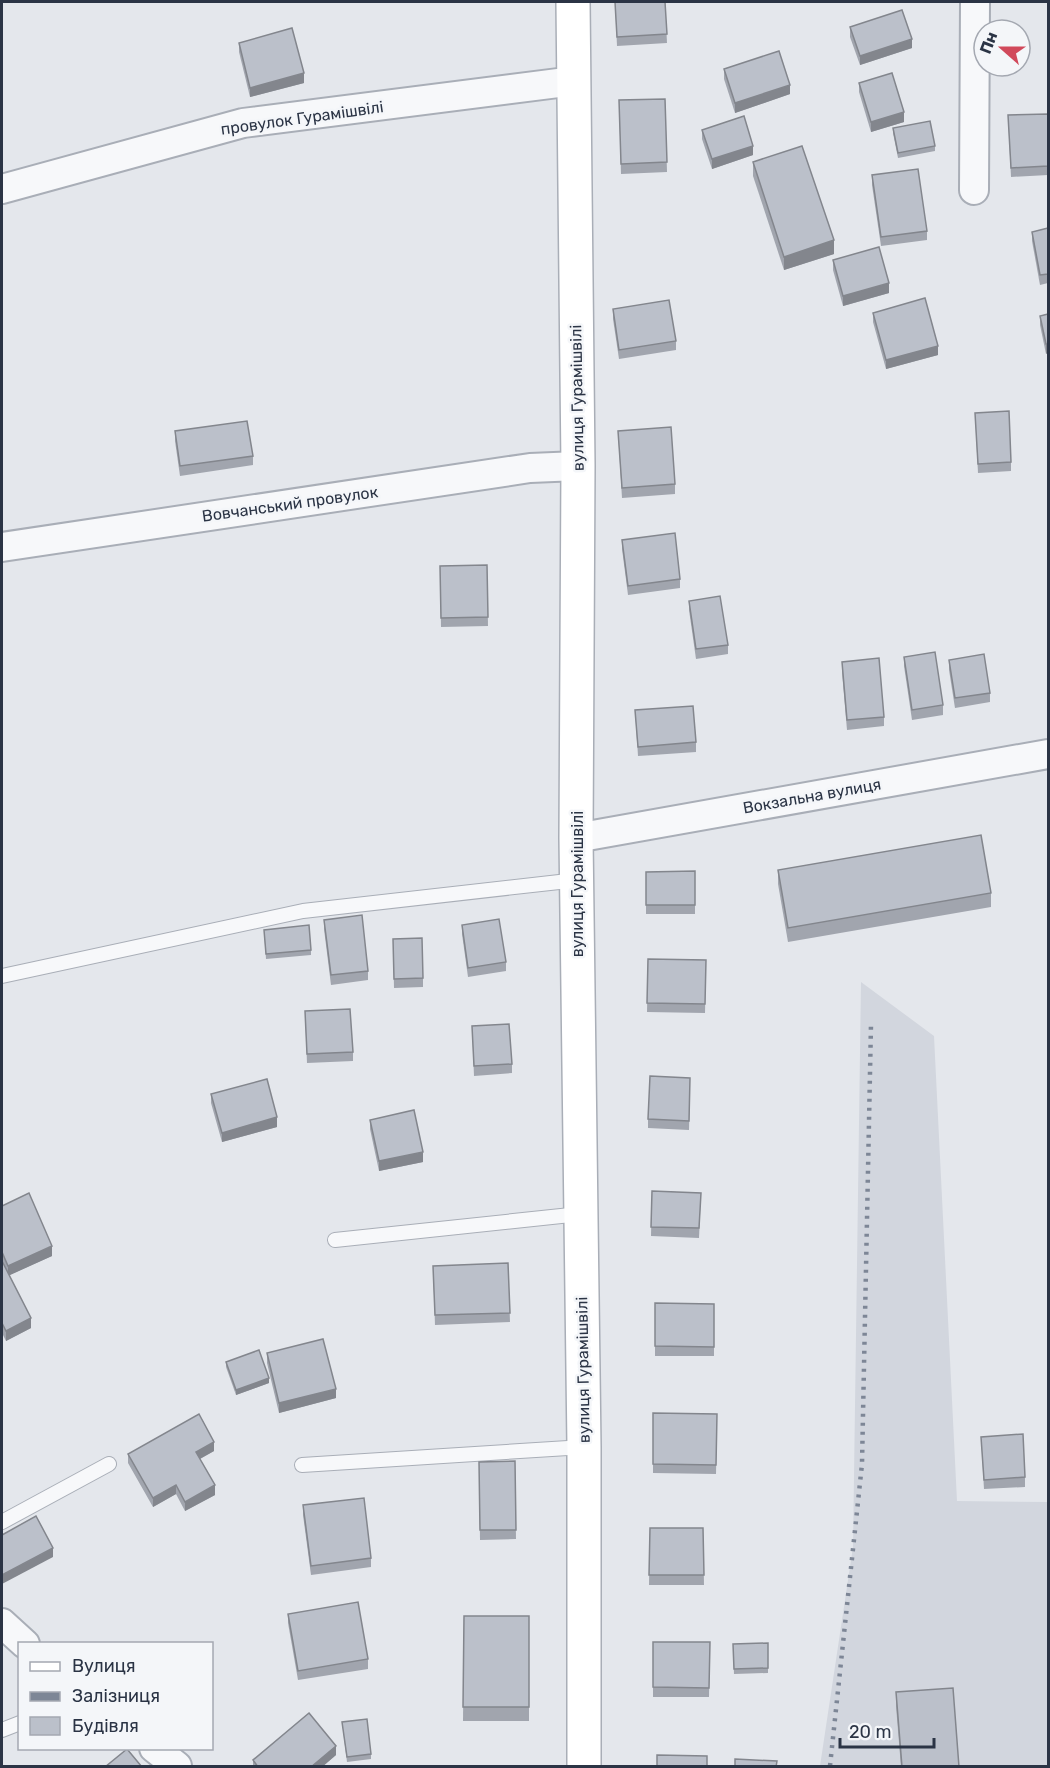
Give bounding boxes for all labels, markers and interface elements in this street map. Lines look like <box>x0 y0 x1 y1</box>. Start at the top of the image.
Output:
north arrow <box>972 18 1032 78</box>
text: Пн <box>976 29 1001 57</box>
street label: провулок Гурамішвілі <box>219 97 385 139</box>
street label: вулиця Гурамішвілі <box>566 325 588 471</box>
street label: Вовчанський провулок <box>201 482 380 526</box>
street label: Вокзальна вулиця <box>741 774 883 818</box>
street label: вулиця Гурамішвілі <box>568 811 587 957</box>
street label: вулиця Гурамішвілі <box>572 1297 594 1443</box>
legend <box>18 1642 213 1750</box>
text: Вулиця <box>72 1655 136 1677</box>
text: Залізниця <box>72 1685 160 1707</box>
scale bar <box>840 1711 934 1749</box>
text: Будівля <box>72 1715 139 1737</box>
text: 20 m <box>849 1721 891 1743</box>

